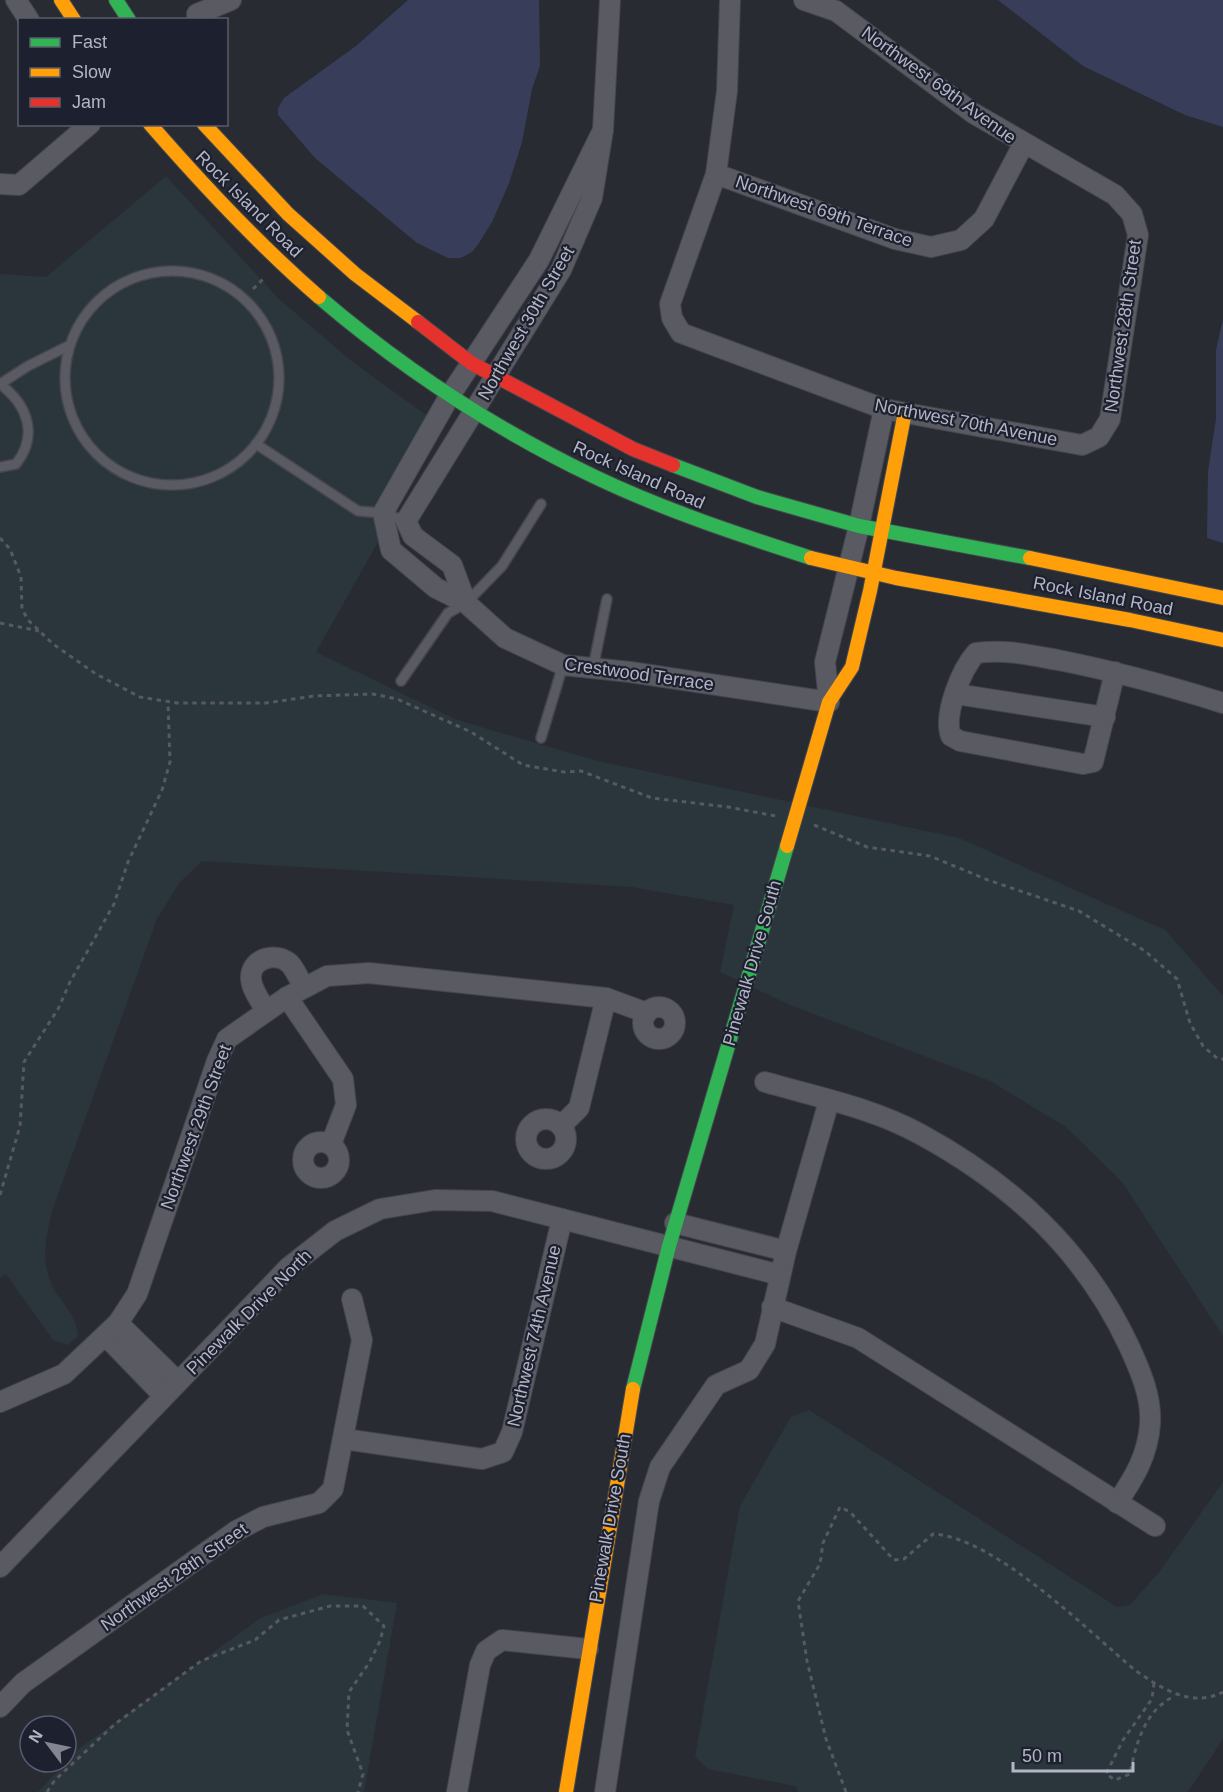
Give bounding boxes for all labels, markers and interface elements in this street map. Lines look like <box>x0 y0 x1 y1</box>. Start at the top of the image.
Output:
legend <box>18 18 228 126</box>
street label: Northwest 69th Avenue <box>858 22 1020 148</box>
text: Fast <box>72 32 107 52</box>
text: Slow <box>72 62 112 82</box>
text: Jam <box>72 92 106 112</box>
street label: Rock Island Road <box>192 147 306 261</box>
street label: Northwest 69th Terrace <box>733 171 915 251</box>
street label: Northwest 28th Street <box>1101 238 1145 414</box>
street label: Northwest 30th Street <box>474 243 578 403</box>
street label: Northwest 70th Avenue <box>873 394 1059 450</box>
street label: Rock Island Road <box>570 437 708 513</box>
street label: Rock Island Road <box>1031 573 1175 619</box>
street label: Crestwood Terrace <box>563 654 715 694</box>
street label: Pinewalk Drive South <box>719 878 785 1048</box>
street label: Northwest 29th Street <box>157 1042 235 1212</box>
street label: Northwest 74th Avenue <box>503 1243 565 1429</box>
street label: Pinewalk Drive North <box>183 1246 315 1378</box>
street label: Pinewalk Drive South <box>585 1432 635 1604</box>
street label: Northwest 28th Street <box>97 1519 251 1635</box>
north arrow <box>18 1714 78 1774</box>
text: N <box>25 1727 46 1746</box>
scale bar <box>1013 1735 1133 1773</box>
text: 50 m <box>1022 1746 1062 1766</box>

